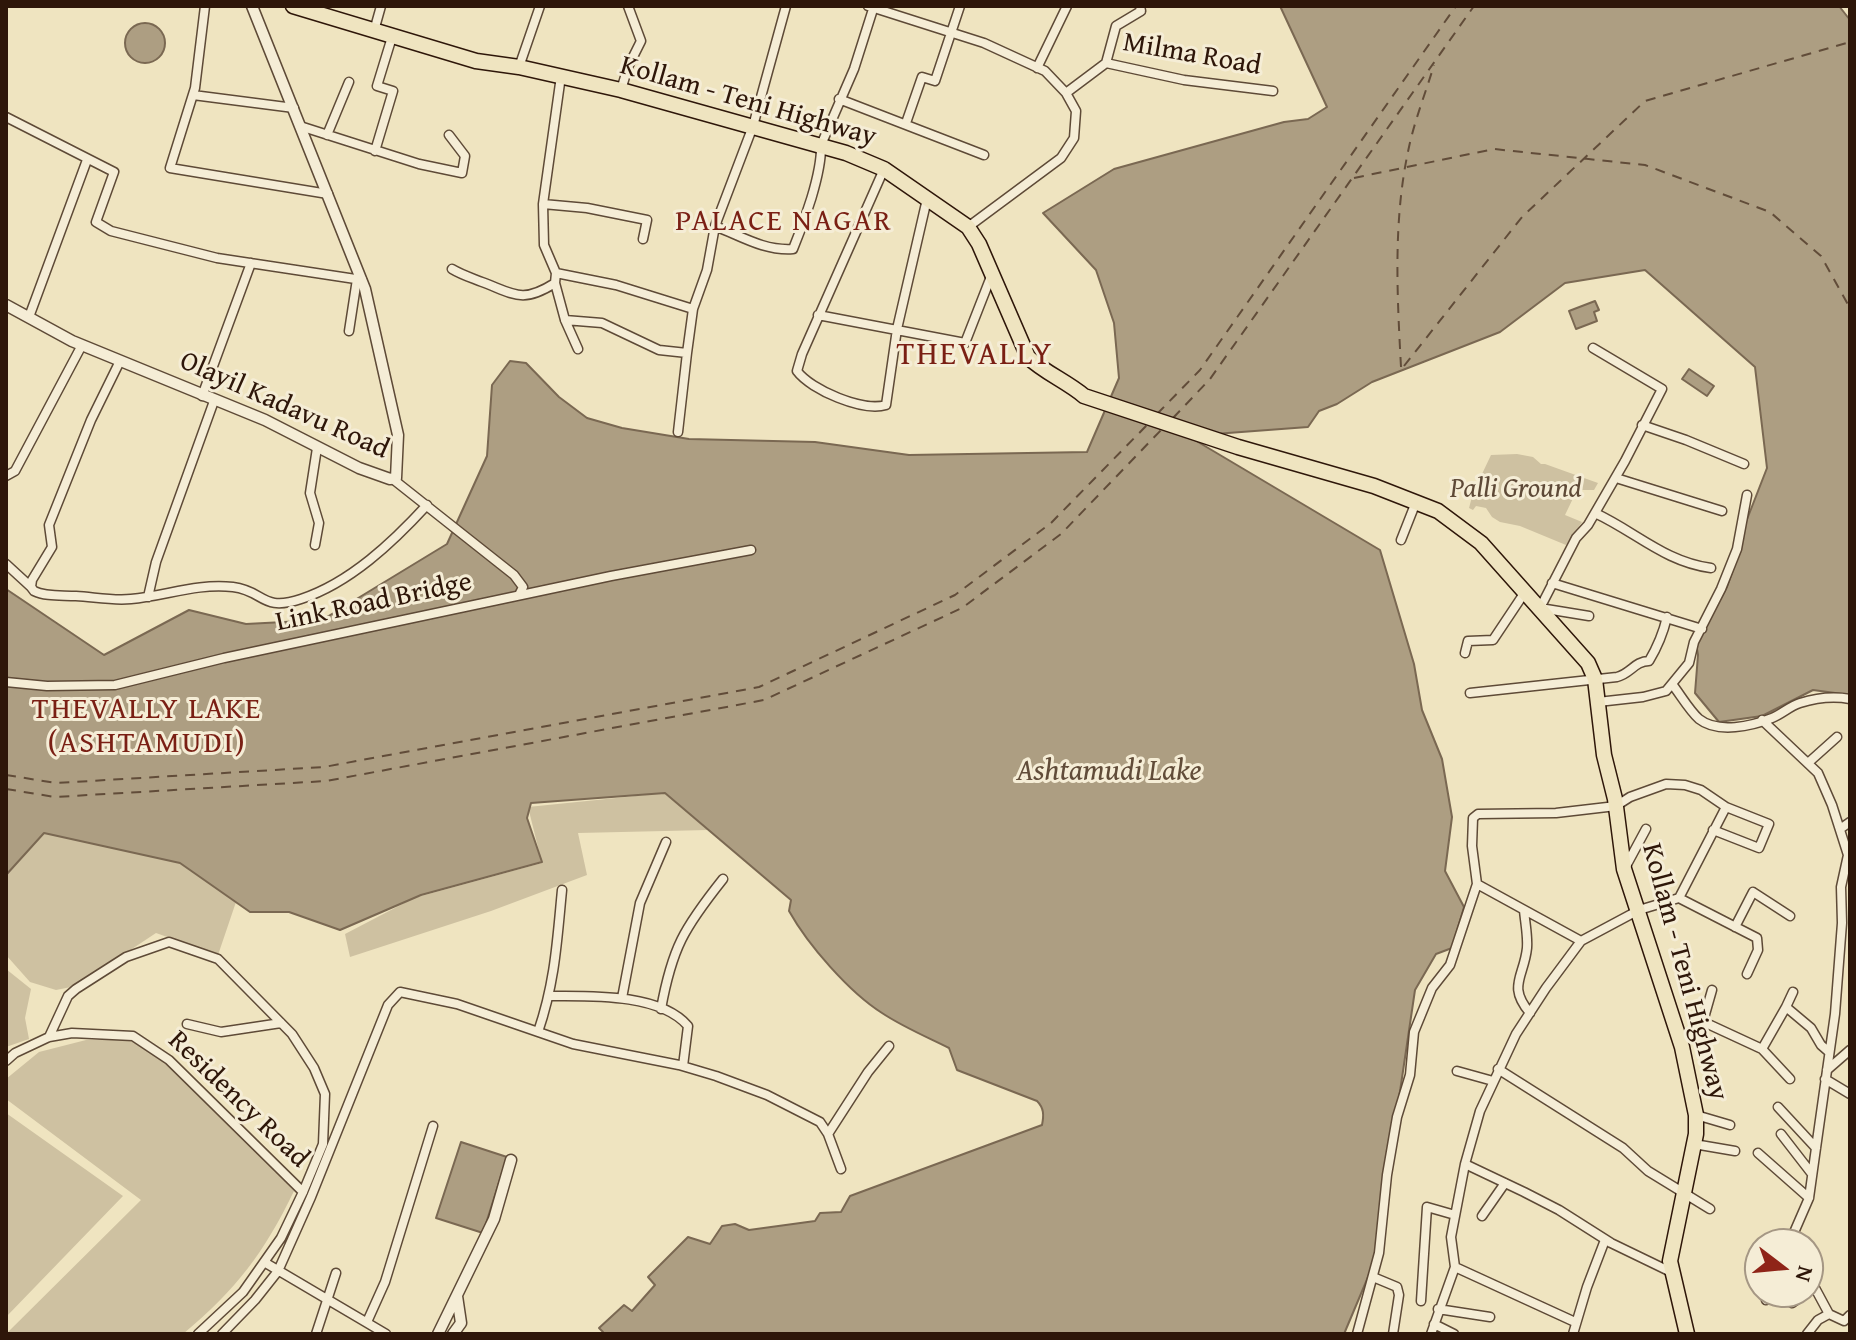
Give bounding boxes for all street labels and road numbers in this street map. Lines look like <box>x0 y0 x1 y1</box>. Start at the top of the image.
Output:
street label: Milma Road <box>1120 26 1264 84</box>
street label: Kollam - Teni Highway <box>616 49 880 155</box>
street label: Olayil Kadavu Road <box>174 345 394 467</box>
street label: Link Road Bridge <box>273 566 475 640</box>
street label: Kollam - Teni Highway <box>1633 840 1735 1104</box>
street label: Residency Road <box>160 1024 316 1176</box>

